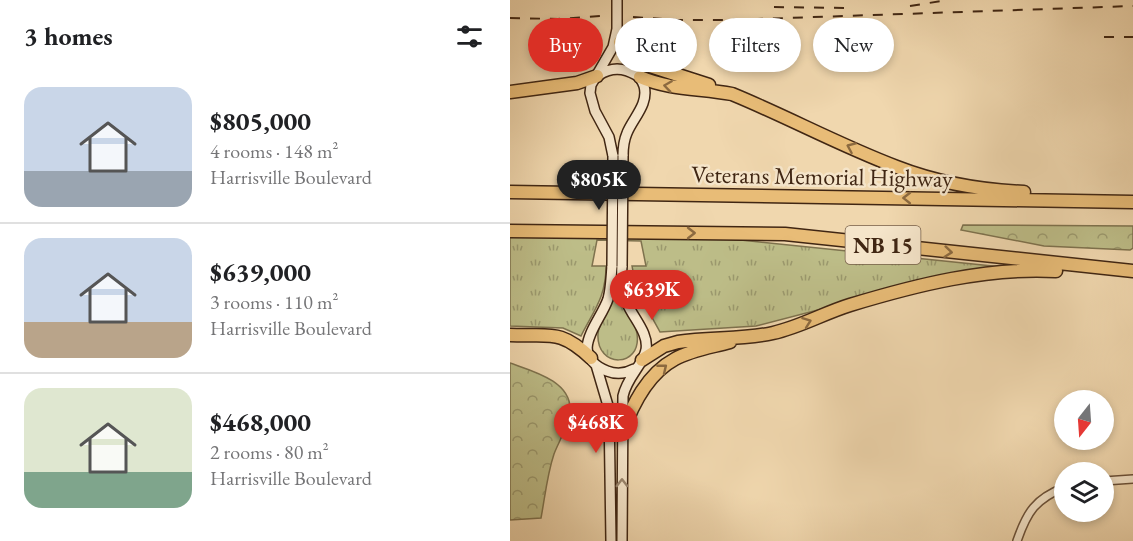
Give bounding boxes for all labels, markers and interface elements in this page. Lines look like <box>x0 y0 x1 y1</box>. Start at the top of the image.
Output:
chip: Buy <box>528 18 603 72</box>
chip: Rent <box>615 18 697 72</box>
chip: Filters <box>709 18 801 72</box>
chip: New <box>813 18 894 72</box>
text: 3 homes <box>24 19 113 53</box>
icon: filters <box>453 20 486 53</box>
one-way arrow <box>663 81 673 93</box>
text: $805,000 <box>210 104 311 138</box>
icon: home <box>72 111 144 183</box>
text: 4 rooms · 148 m² <box>210 138 338 164</box>
one-way arrow <box>846 142 857 154</box>
street label: Veterans Memorial Highway <box>691 158 953 194</box>
pin: $805K <box>557 160 641 211</box>
text: Harrisville Boulevard <box>210 164 372 190</box>
text: $805K <box>571 166 627 192</box>
one-way arrow <box>902 192 911 205</box>
road number: NB 15 <box>846 226 920 264</box>
one-way arrow <box>686 227 695 239</box>
one-way arrow <box>943 245 952 258</box>
text: $639,000 <box>210 255 311 289</box>
icon: home <box>72 262 144 334</box>
pin: $639K <box>610 270 694 321</box>
text: $639K <box>624 276 680 302</box>
text: 3 rooms · 110 m² <box>210 289 338 315</box>
text: Harrisville Boulevard <box>210 315 372 341</box>
one-way arrow <box>802 317 812 330</box>
one-way arrow <box>656 364 667 375</box>
north arrow <box>1054 390 1114 450</box>
map controls <box>1054 390 1114 522</box>
pin: $468K <box>554 403 638 454</box>
text: $468,000 <box>210 405 311 439</box>
text: $468K <box>568 409 624 435</box>
icon: home <box>72 412 144 484</box>
text: 2 rooms · 80 m² <box>210 439 329 465</box>
button: layers <box>1054 462 1114 522</box>
text: Harrisville Boulevard <box>210 465 372 491</box>
one-way arrow <box>616 478 628 487</box>

